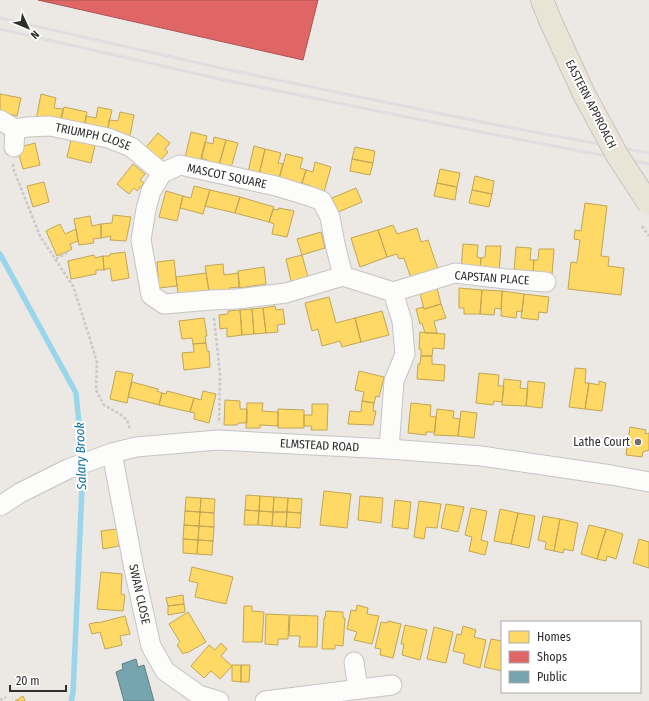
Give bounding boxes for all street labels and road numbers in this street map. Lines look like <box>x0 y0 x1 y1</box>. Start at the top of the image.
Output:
street label: EASTERN APPROACH <box>563 57 619 151</box>
street label: TRIUMPH CLOSE <box>54 120 133 153</box>
street label: MASCOT SQUARE <box>186 161 268 191</box>
street label: CAPSTAN PLACE <box>454 268 530 288</box>
street label: ELMSTEAD ROAD <box>279 436 360 454</box>
street label: SWAN CLOSE <box>126 563 153 626</box>

